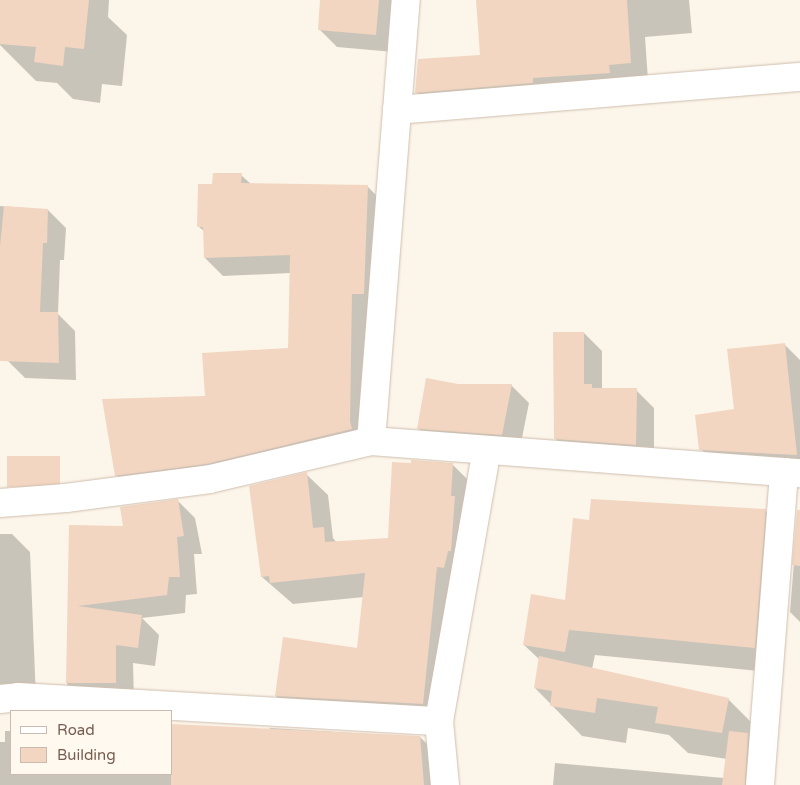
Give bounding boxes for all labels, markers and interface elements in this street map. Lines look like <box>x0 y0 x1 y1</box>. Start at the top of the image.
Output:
legend <box>10 710 172 775</box>
text: Road <box>57 721 95 739</box>
text: Building <box>57 746 116 764</box>

